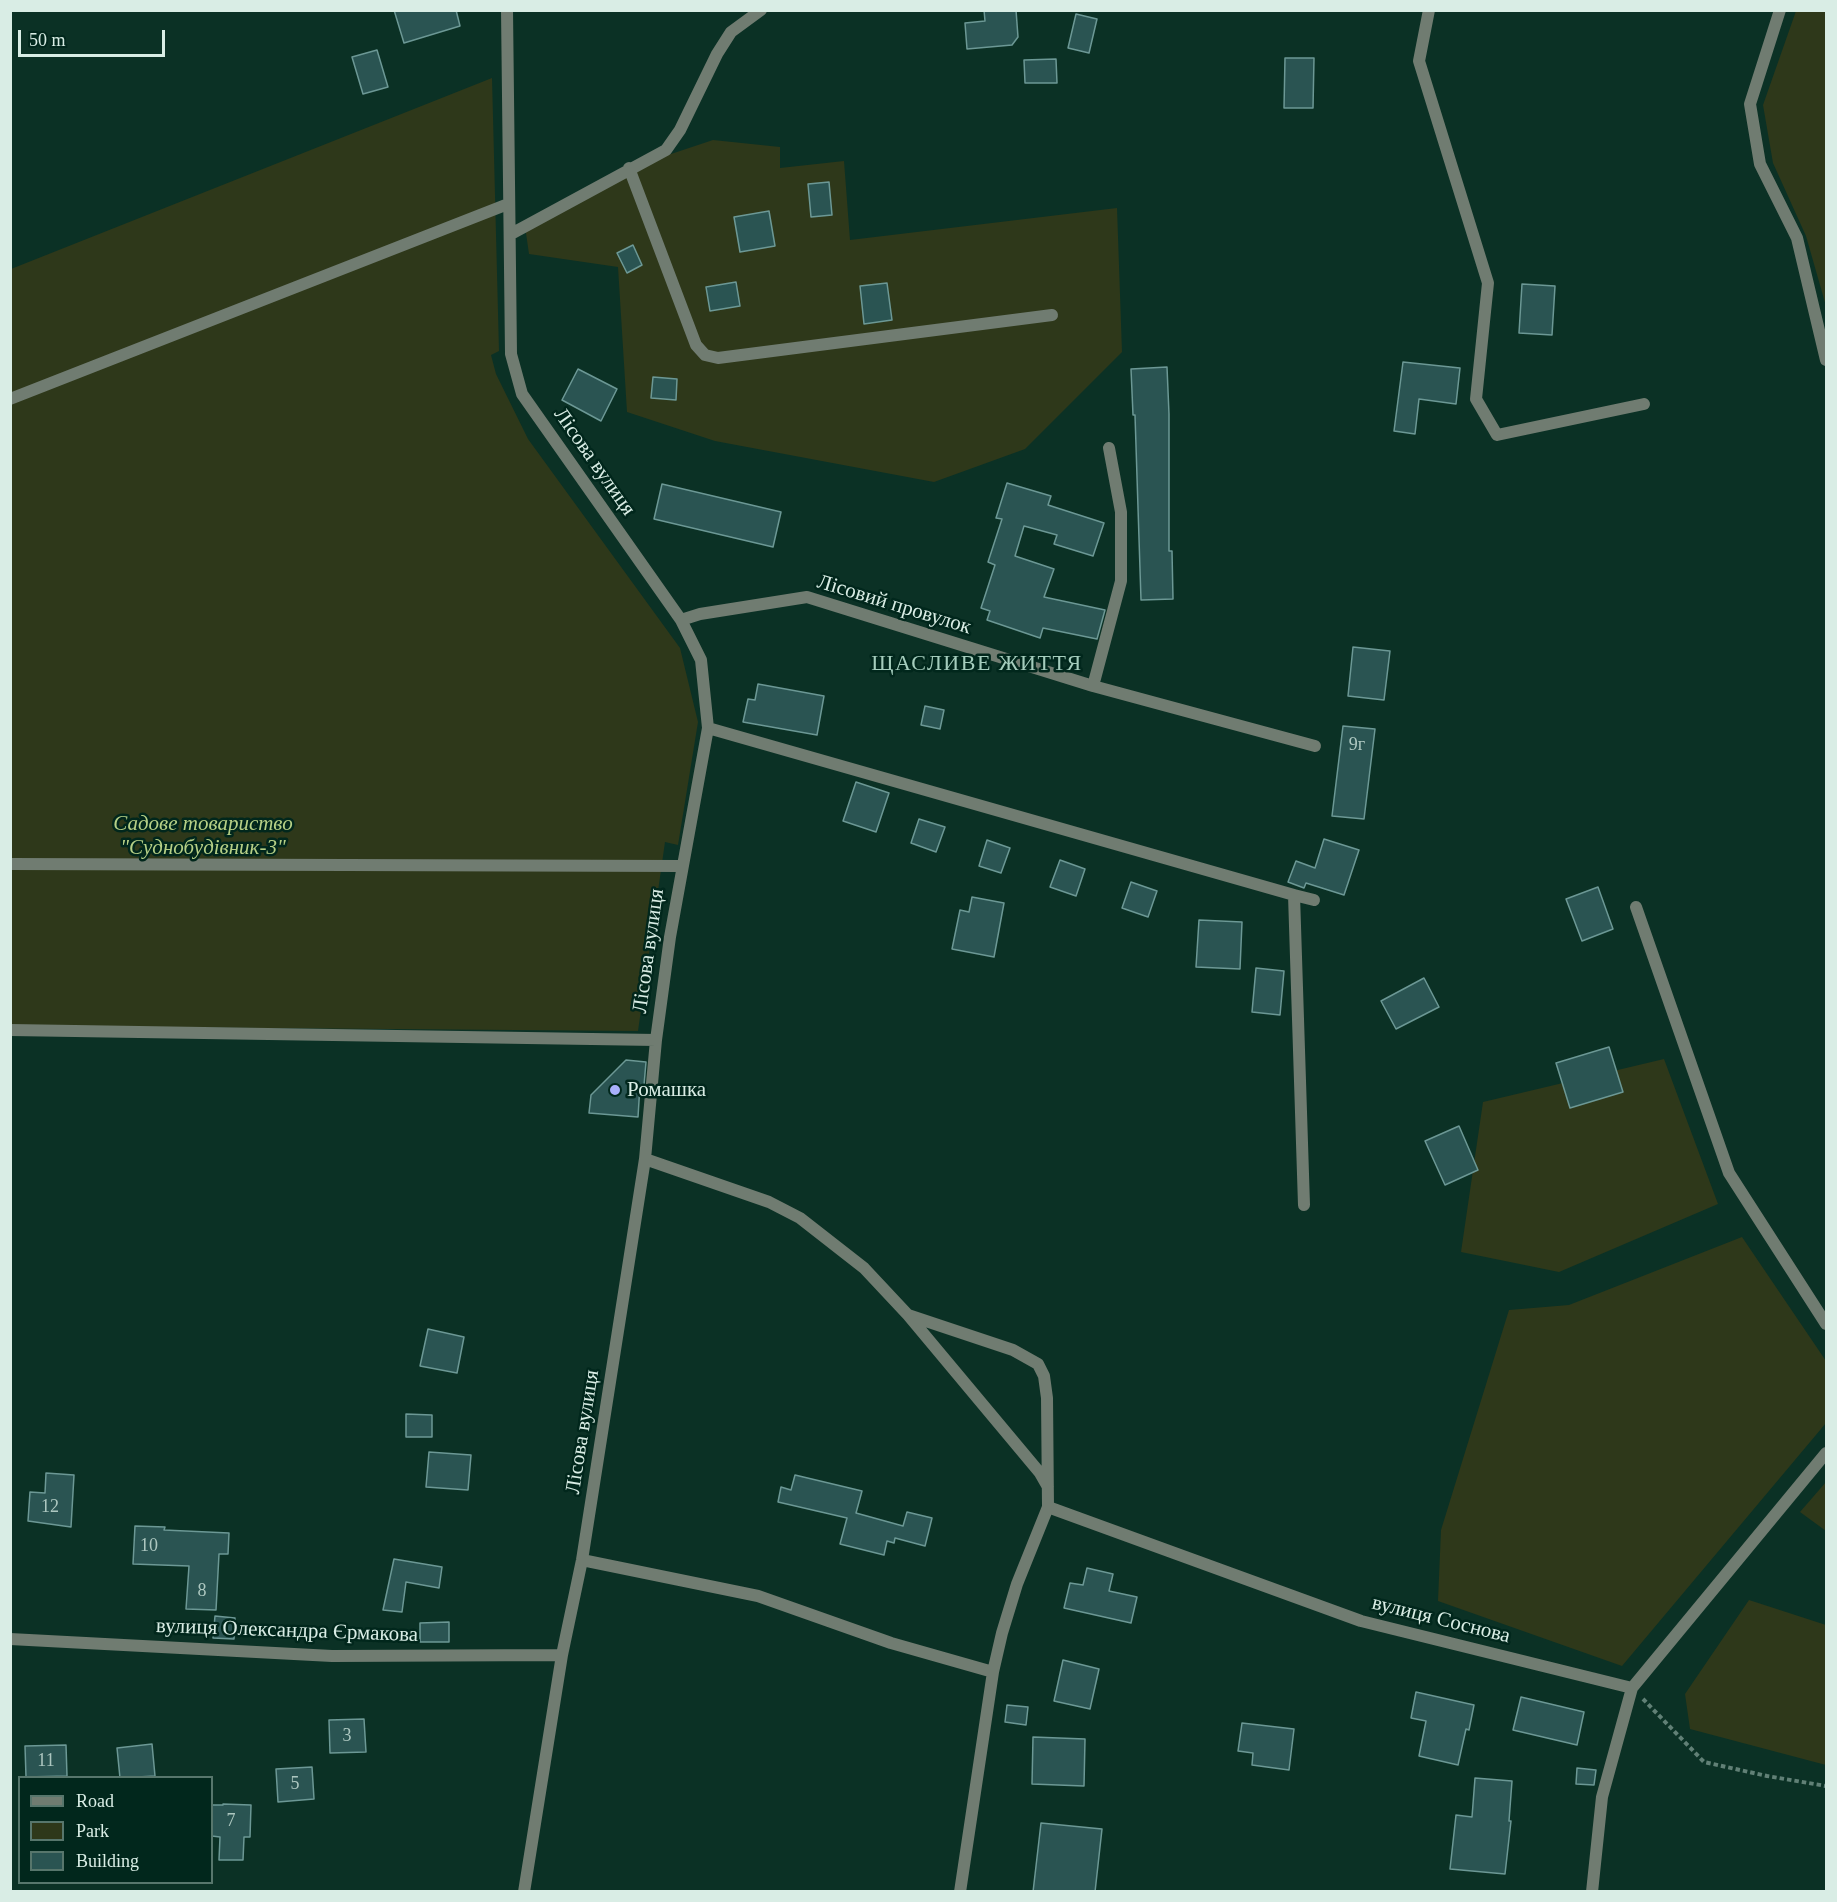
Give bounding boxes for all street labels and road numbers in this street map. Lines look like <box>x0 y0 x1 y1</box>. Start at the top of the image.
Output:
street label: Лісова вулиця <box>548 403 640 521</box>
street label: Лісовий провулок <box>814 570 974 640</box>
street label: Лісова вулиця <box>628 887 670 1015</box>
street label: Лісова вулиця <box>561 1368 605 1496</box>
street label: вулиця Соснова <box>1369 1591 1513 1649</box>
street label: вулиця Олександра Єрмакова <box>155 1614 419 1648</box>

